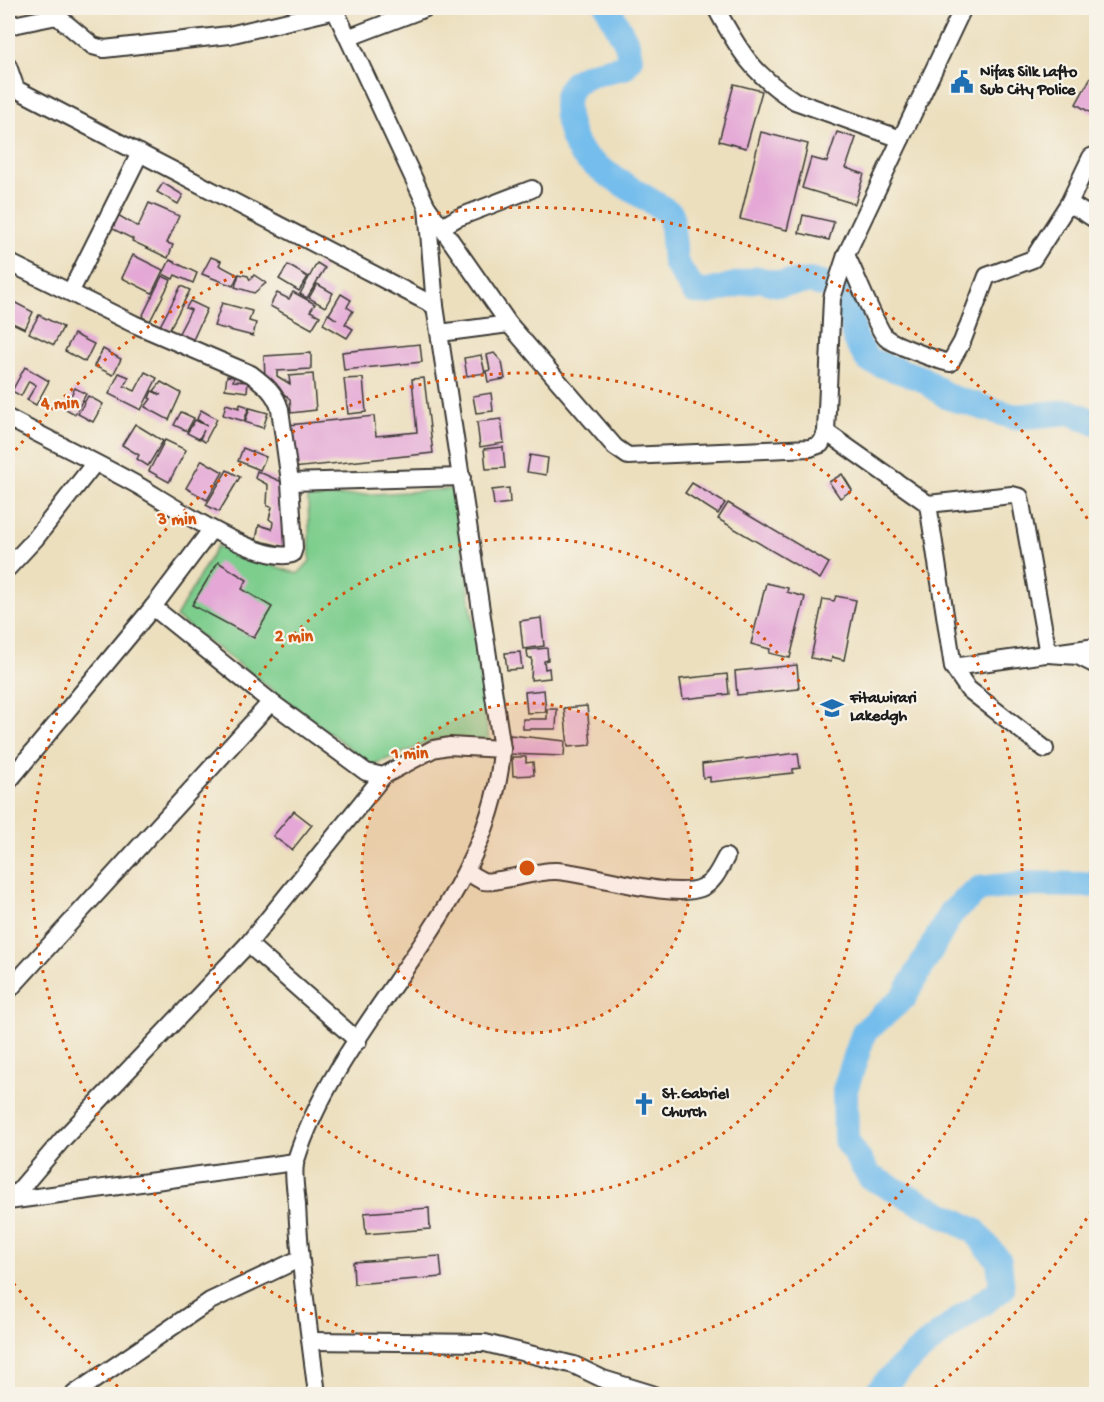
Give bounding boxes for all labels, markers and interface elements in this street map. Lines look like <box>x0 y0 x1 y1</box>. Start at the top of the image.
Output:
place label: Nifas Silk Lafto Sub City Police <box>980 63 1078 101</box>
public building icon: Nifas Silk Lafto Sub City Police <box>949 69 975 95</box>
text: 4 min <box>40 394 79 415</box>
text: 3 min <box>157 510 197 531</box>
text: 2 min <box>275 627 314 648</box>
place label: Fitawirari Lakedgh <box>849 690 917 727</box>
school or university icon: Fitawirari Lakedgh <box>819 695 845 721</box>
text: 1 min <box>391 744 429 765</box>
centre of rings <box>517 858 537 878</box>
place label: St.Gabriel Church <box>661 1086 730 1123</box>
church icon: St.Gabriel Church <box>631 1091 657 1117</box>

